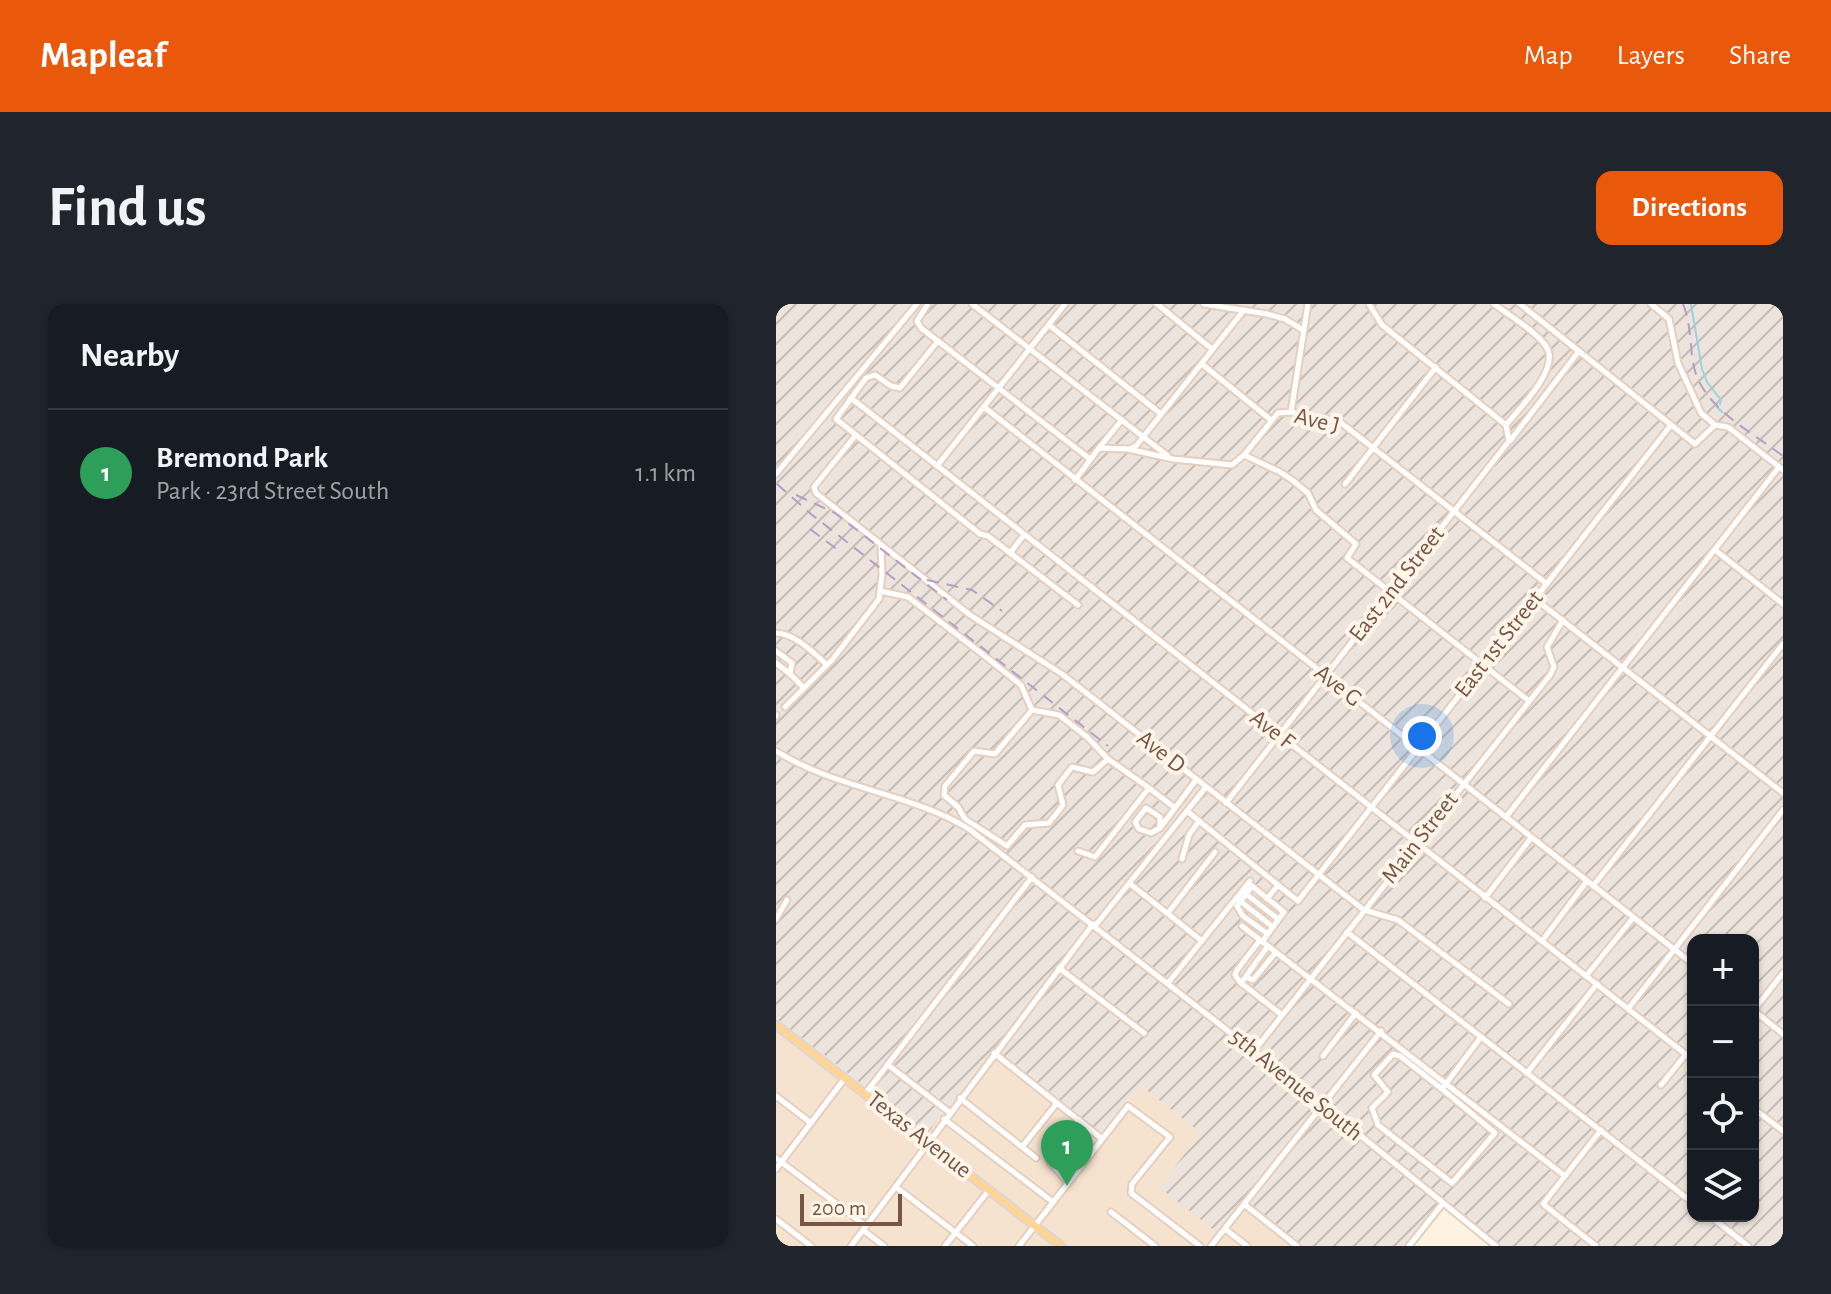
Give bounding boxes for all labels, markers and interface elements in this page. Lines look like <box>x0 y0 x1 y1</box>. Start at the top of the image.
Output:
text: Mapleaf <box>40 37 166 75</box>
text: Map <box>1524 42 1573 70</box>
text: Layers <box>1617 42 1685 70</box>
text: Share <box>1729 42 1791 70</box>
button: Directions <box>1596 171 1783 245</box>
text: Find us <box>48 180 206 236</box>
text: Nearby <box>80 339 179 373</box>
street label: Ave J <box>1292 404 1342 438</box>
text: Bremond Park <box>156 443 328 473</box>
text: 1 <box>101 460 111 486</box>
text: 1.1 km <box>635 460 696 486</box>
text: Park · 23rd Street South <box>156 478 389 504</box>
street label: East 2nd Street <box>1345 522 1449 646</box>
street label: East 1st Street <box>1450 586 1548 702</box>
street label: Ave G <box>1310 660 1366 712</box>
street label: Ave F <box>1245 706 1299 755</box>
your location <box>1402 716 1442 756</box>
street label: Ave D <box>1132 726 1190 778</box>
street label: Main Street <box>1377 788 1463 888</box>
map controls <box>1687 934 1759 1222</box>
button: + <box>1687 934 1759 1006</box>
button: − <box>1687 1006 1759 1078</box>
street label: 5th Avenue South <box>1225 1024 1367 1146</box>
button: locate <box>1687 1078 1759 1150</box>
street label: Texas Avenue <box>862 1087 976 1183</box>
pin: 1 <box>1041 1120 1093 1186</box>
button: layers <box>1687 1150 1759 1222</box>
scale bar <box>800 1190 902 1226</box>
text: 200 m <box>812 1197 866 1219</box>

